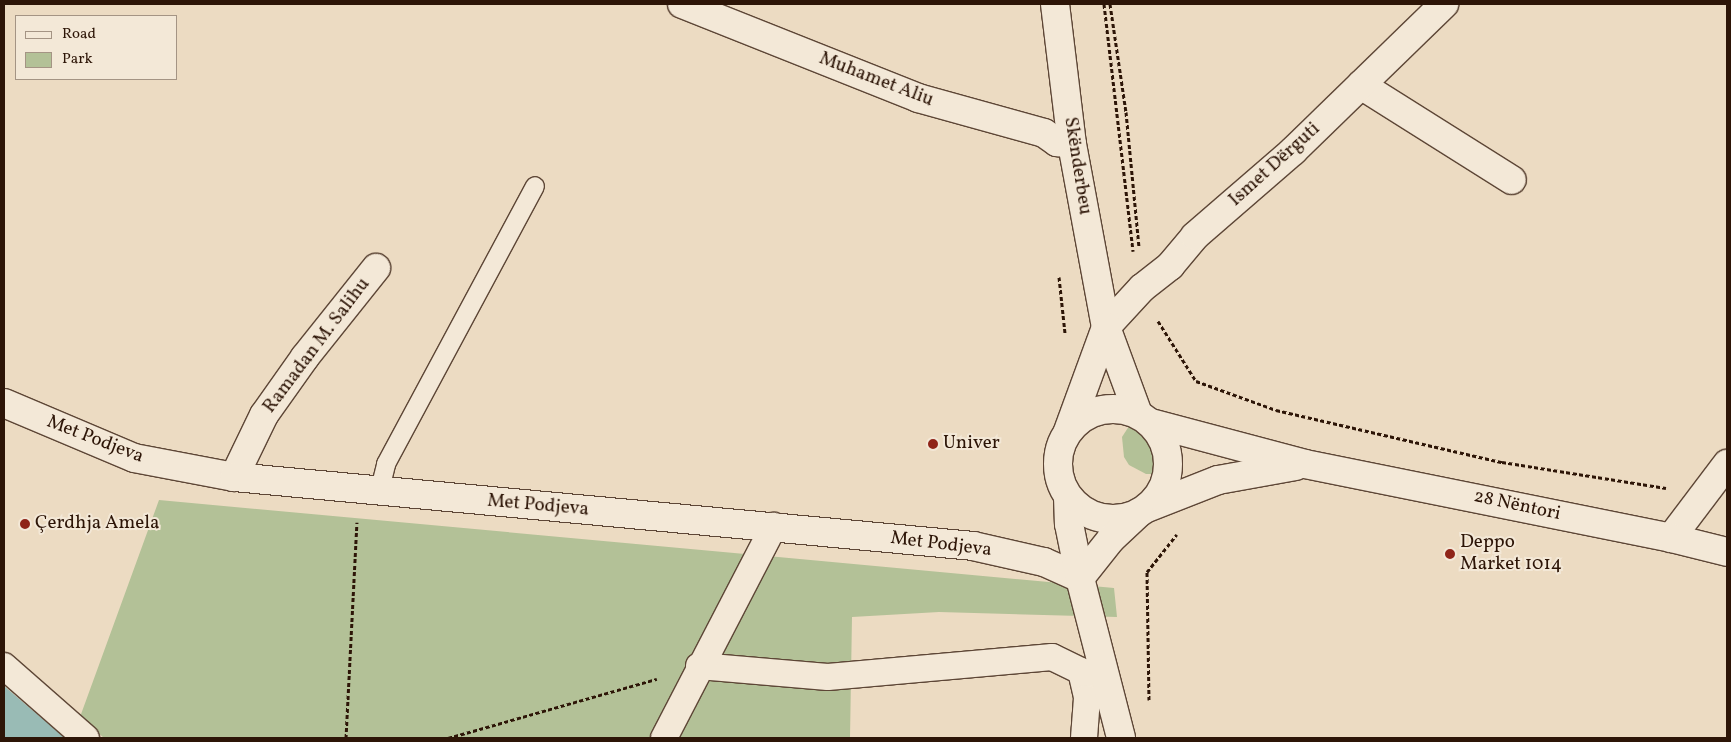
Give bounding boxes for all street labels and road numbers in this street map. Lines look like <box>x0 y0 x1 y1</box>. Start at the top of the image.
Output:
street label: Muhamet Aliu <box>816 48 936 112</box>
street label: Skënderbeu <box>1058 115 1096 217</box>
street label: Ismet Dërguti <box>1225 118 1325 212</box>
street label: Ramadan M. Salihu <box>259 274 375 418</box>
street label: Met Podjeva <box>43 411 147 469</box>
street label: 28 Nëntori <box>1471 486 1563 526</box>
street label: Met Podjeva <box>486 490 590 522</box>
street label: Met Podjeva <box>889 527 993 563</box>

